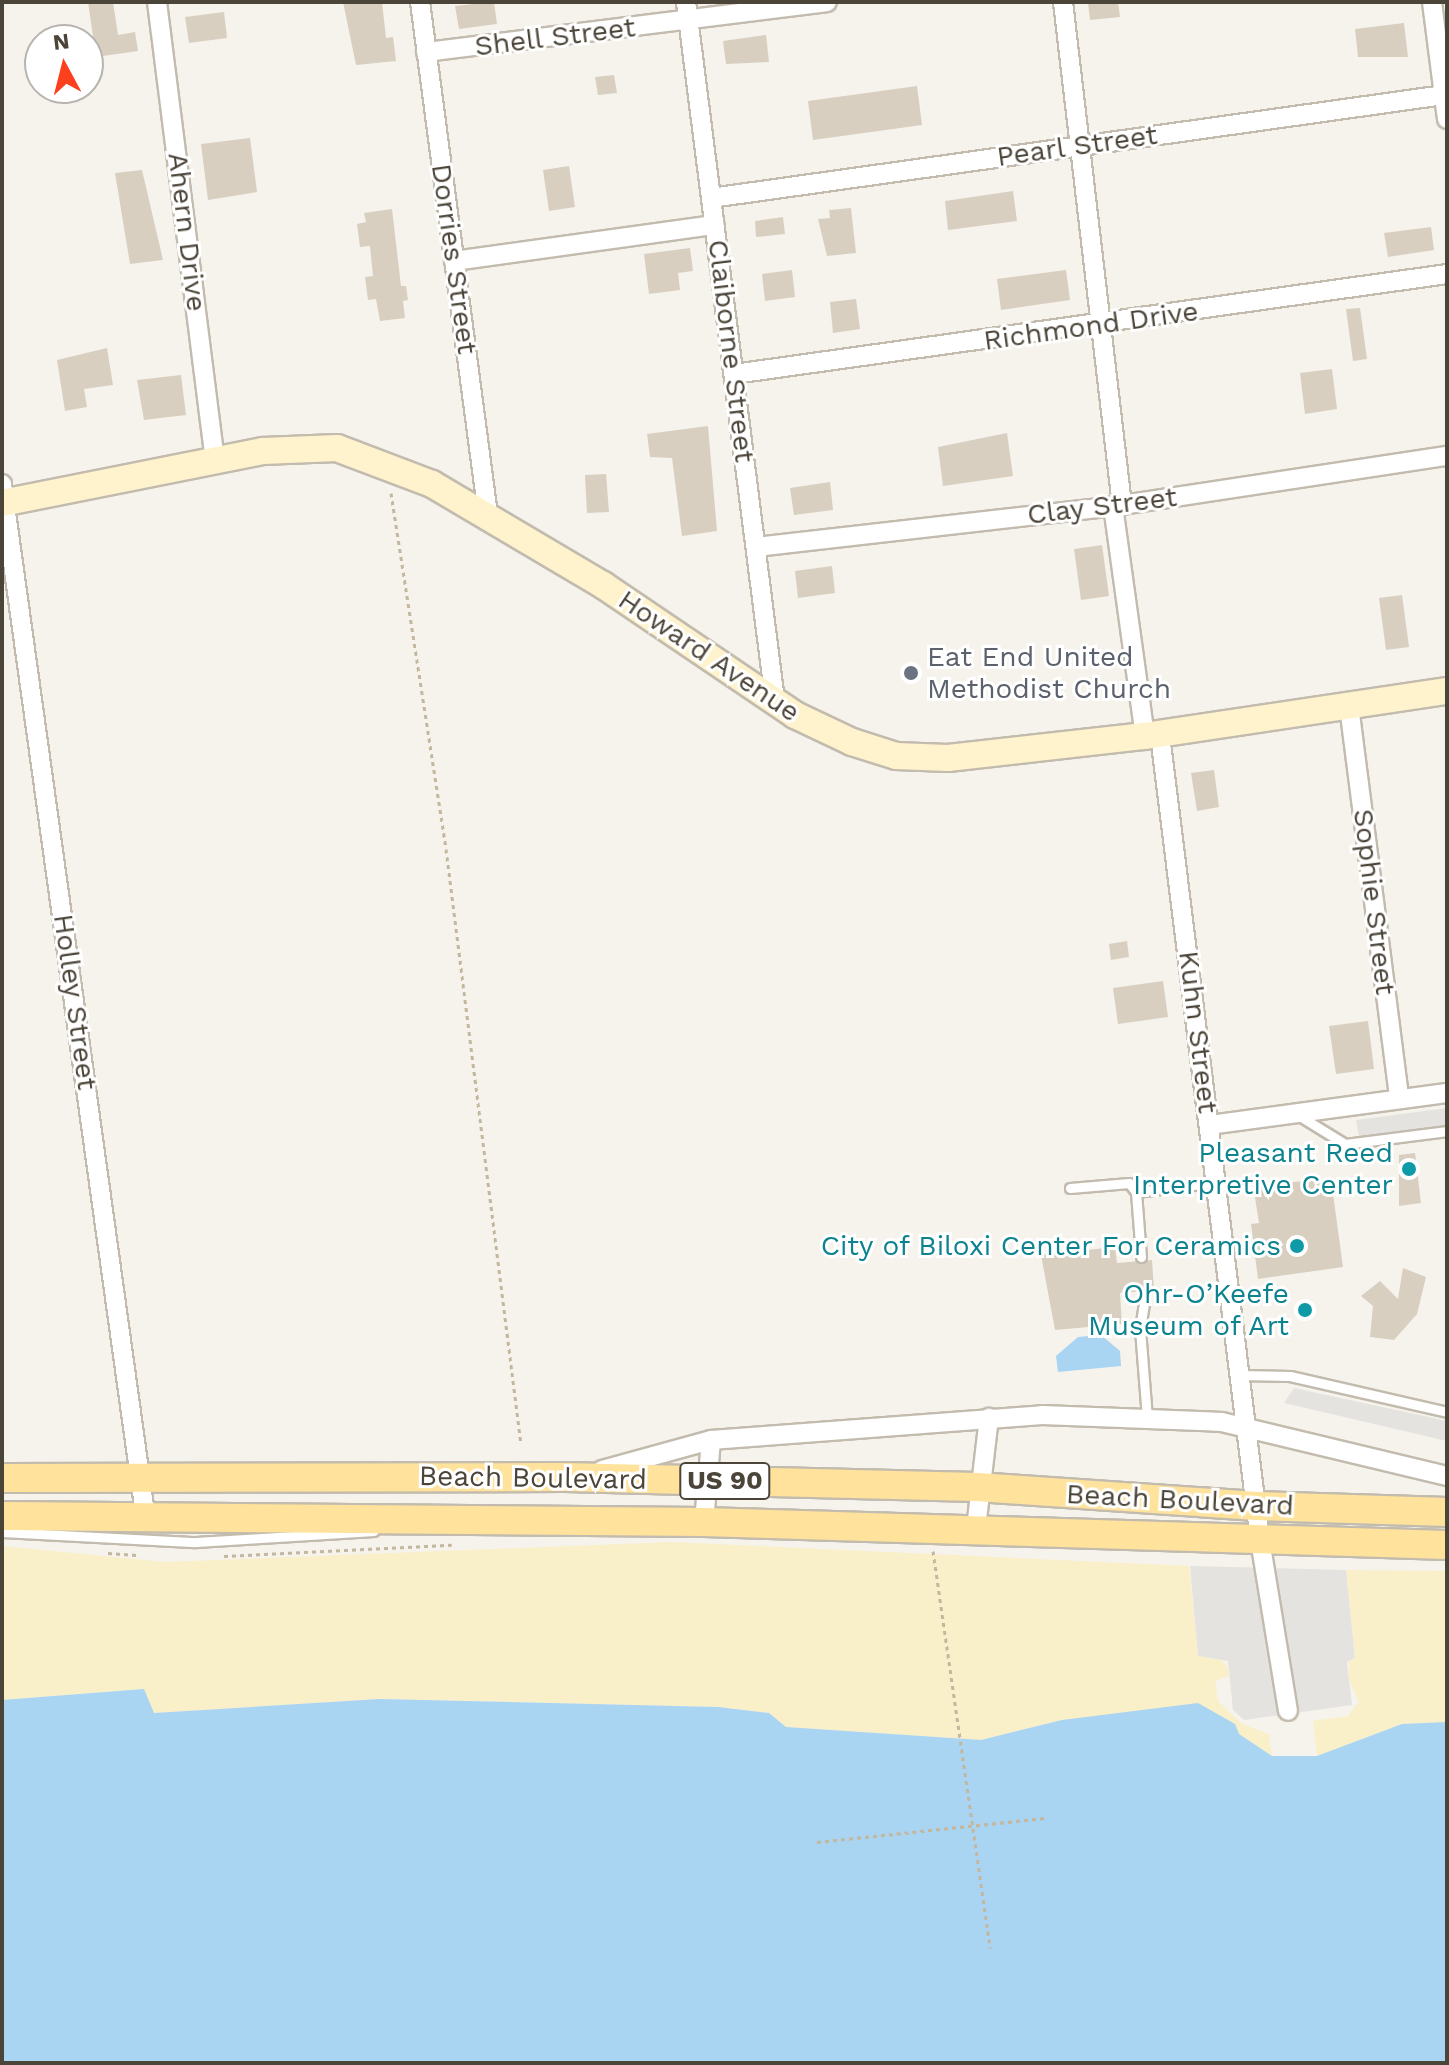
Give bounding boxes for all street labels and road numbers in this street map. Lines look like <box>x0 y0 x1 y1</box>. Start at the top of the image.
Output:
street label: Shell Street <box>472 10 638 64</box>
street label: Pearl Street <box>994 118 1160 174</box>
street label: Ahern Drive <box>161 151 213 313</box>
street label: Dorries Street <box>424 162 484 356</box>
street label: Claiborne Street <box>701 238 761 464</box>
street label: Richmond Drive <box>981 294 1201 358</box>
street label: Clay Street <box>1025 480 1179 532</box>
street label: Howard Avenue <box>611 583 807 729</box>
street label: Sophie Street <box>1346 807 1402 997</box>
street label: Holley Street <box>46 912 104 1092</box>
street label: Kuhn Street <box>1171 949 1225 1115</box>
street label: Beach Boulevard <box>419 1459 647 1497</box>
road number: US 90 <box>679 1459 771 1503</box>
street label: Beach Boulevard <box>1065 1477 1295 1523</box>

